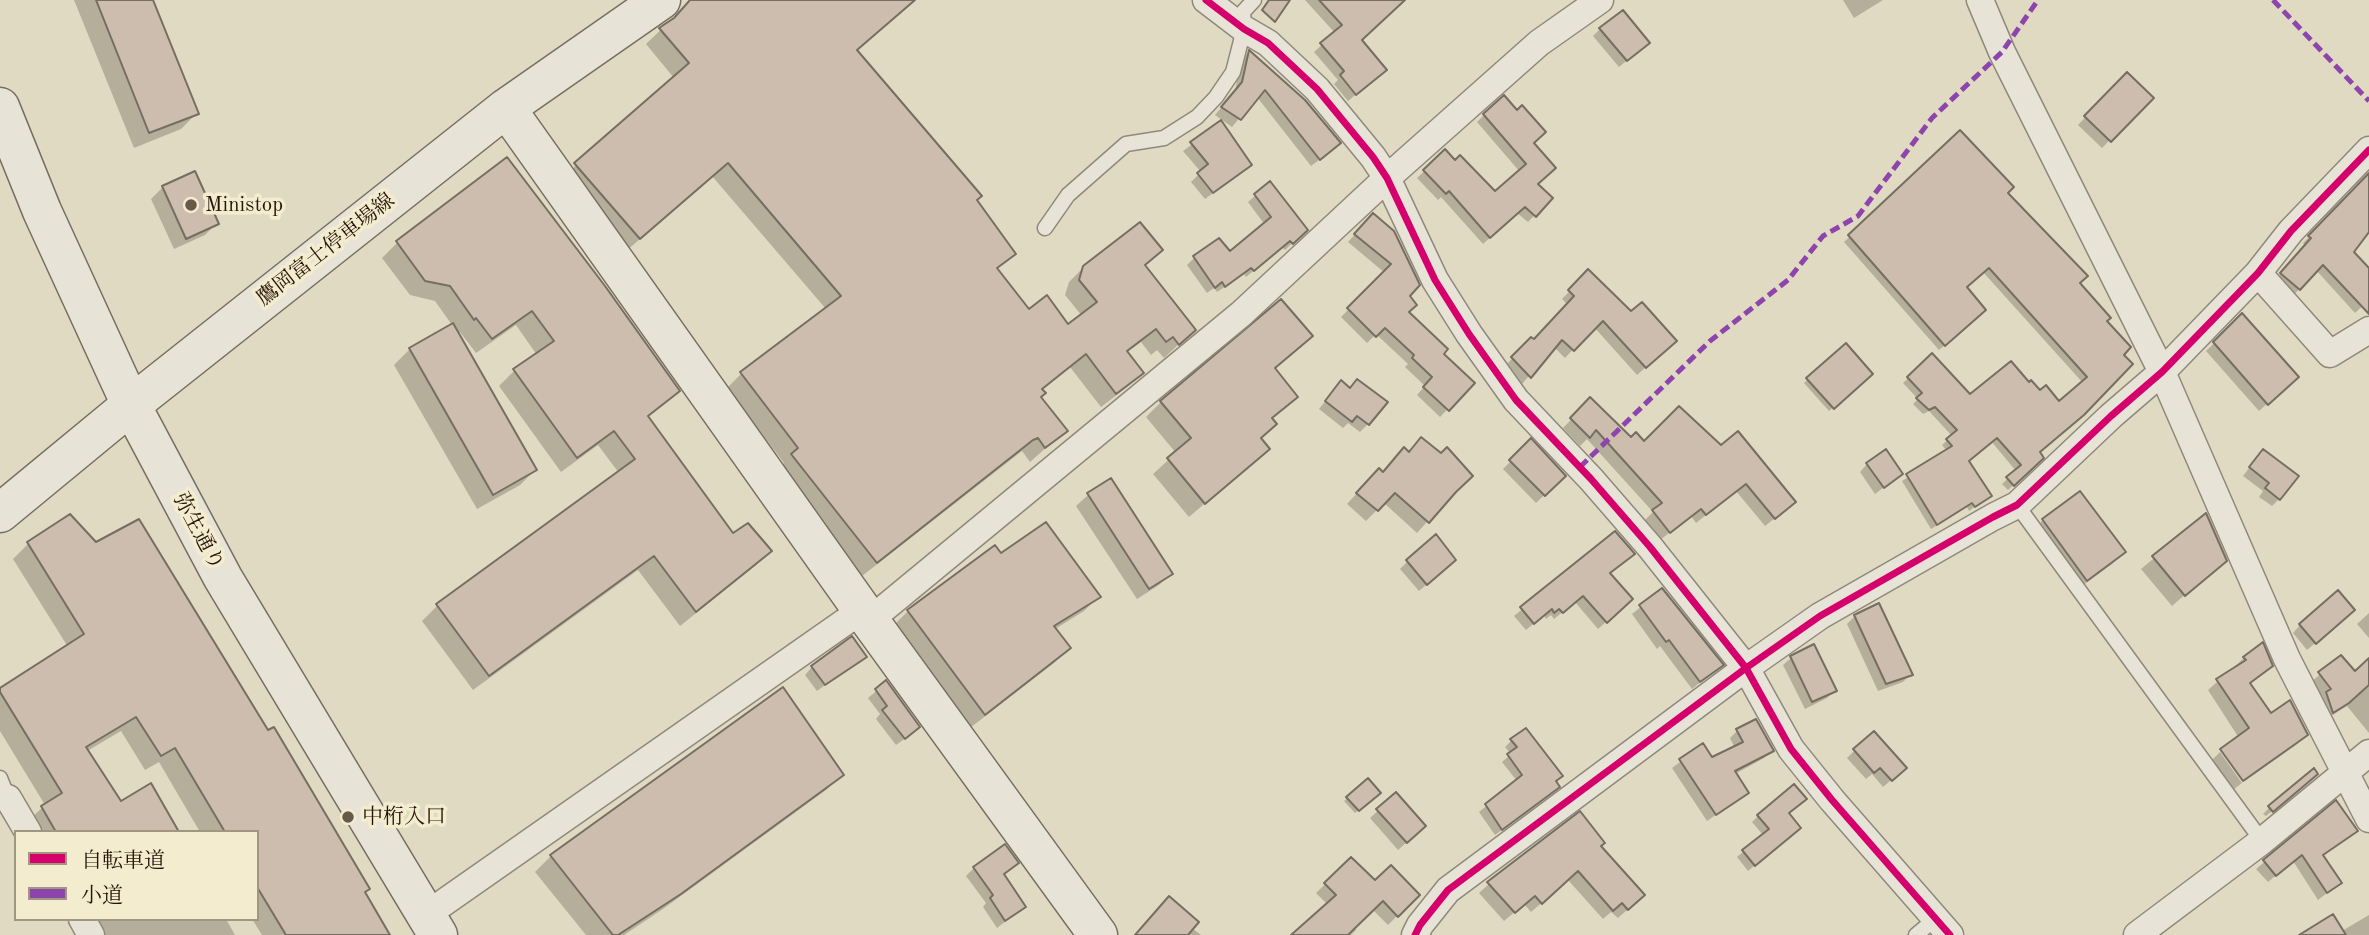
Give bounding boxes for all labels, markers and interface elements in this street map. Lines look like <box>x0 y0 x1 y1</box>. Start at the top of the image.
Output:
street label: 鷹岡富士停車場線 <box>252 188 400 312</box>
place label: Ministop <box>205 192 283 218</box>
marker: Ministop <box>183 197 199 213</box>
street label: 弥生通り <box>167 489 229 575</box>
place label: 中桁入口 <box>362 804 446 830</box>
marker: 中桁入口 <box>340 809 356 825</box>
legend <box>14 830 259 921</box>
text: 自転車道 <box>81 851 165 872</box>
text: 小道 <box>81 886 123 907</box>

